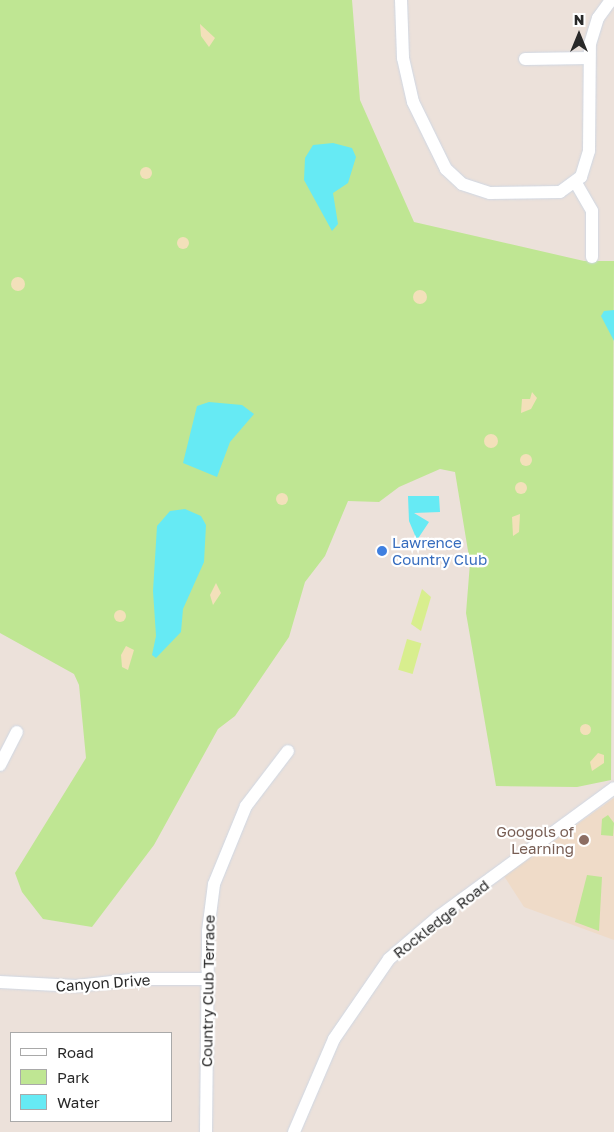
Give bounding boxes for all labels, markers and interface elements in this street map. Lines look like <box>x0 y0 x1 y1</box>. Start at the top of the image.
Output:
north arrow <box>554 10 604 60</box>
text: N <box>574 11 584 28</box>
place label: Lawrence Country Club <box>392 533 487 568</box>
marker: Lawrence Country Club <box>376 545 388 557</box>
place label: Googols of Learning <box>496 822 574 857</box>
marker: Googols of Learning <box>578 834 590 846</box>
street label: Rockledge Road <box>389 876 493 962</box>
street label: Country Club Terrace <box>198 915 218 1067</box>
street label: Canyon Drive <box>55 971 151 995</box>
legend <box>10 1032 172 1122</box>
text: Road <box>57 1043 94 1061</box>
text: Park <box>57 1068 89 1086</box>
text: Water <box>57 1093 100 1111</box>

